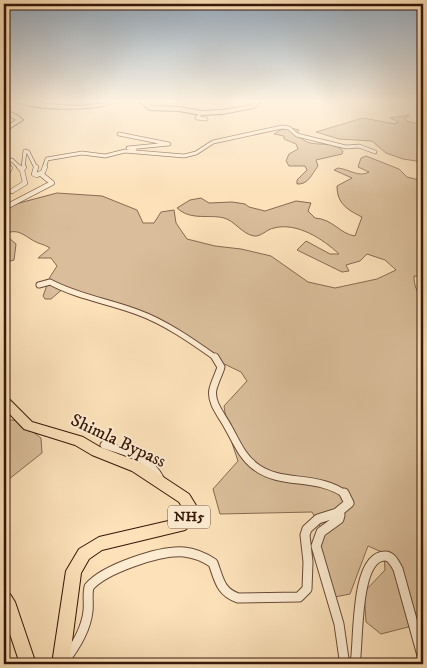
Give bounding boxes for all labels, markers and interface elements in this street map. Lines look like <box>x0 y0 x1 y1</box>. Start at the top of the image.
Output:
street label: Shimla Bypass <box>67 409 169 473</box>
road number: NH5 <box>168 506 210 528</box>

